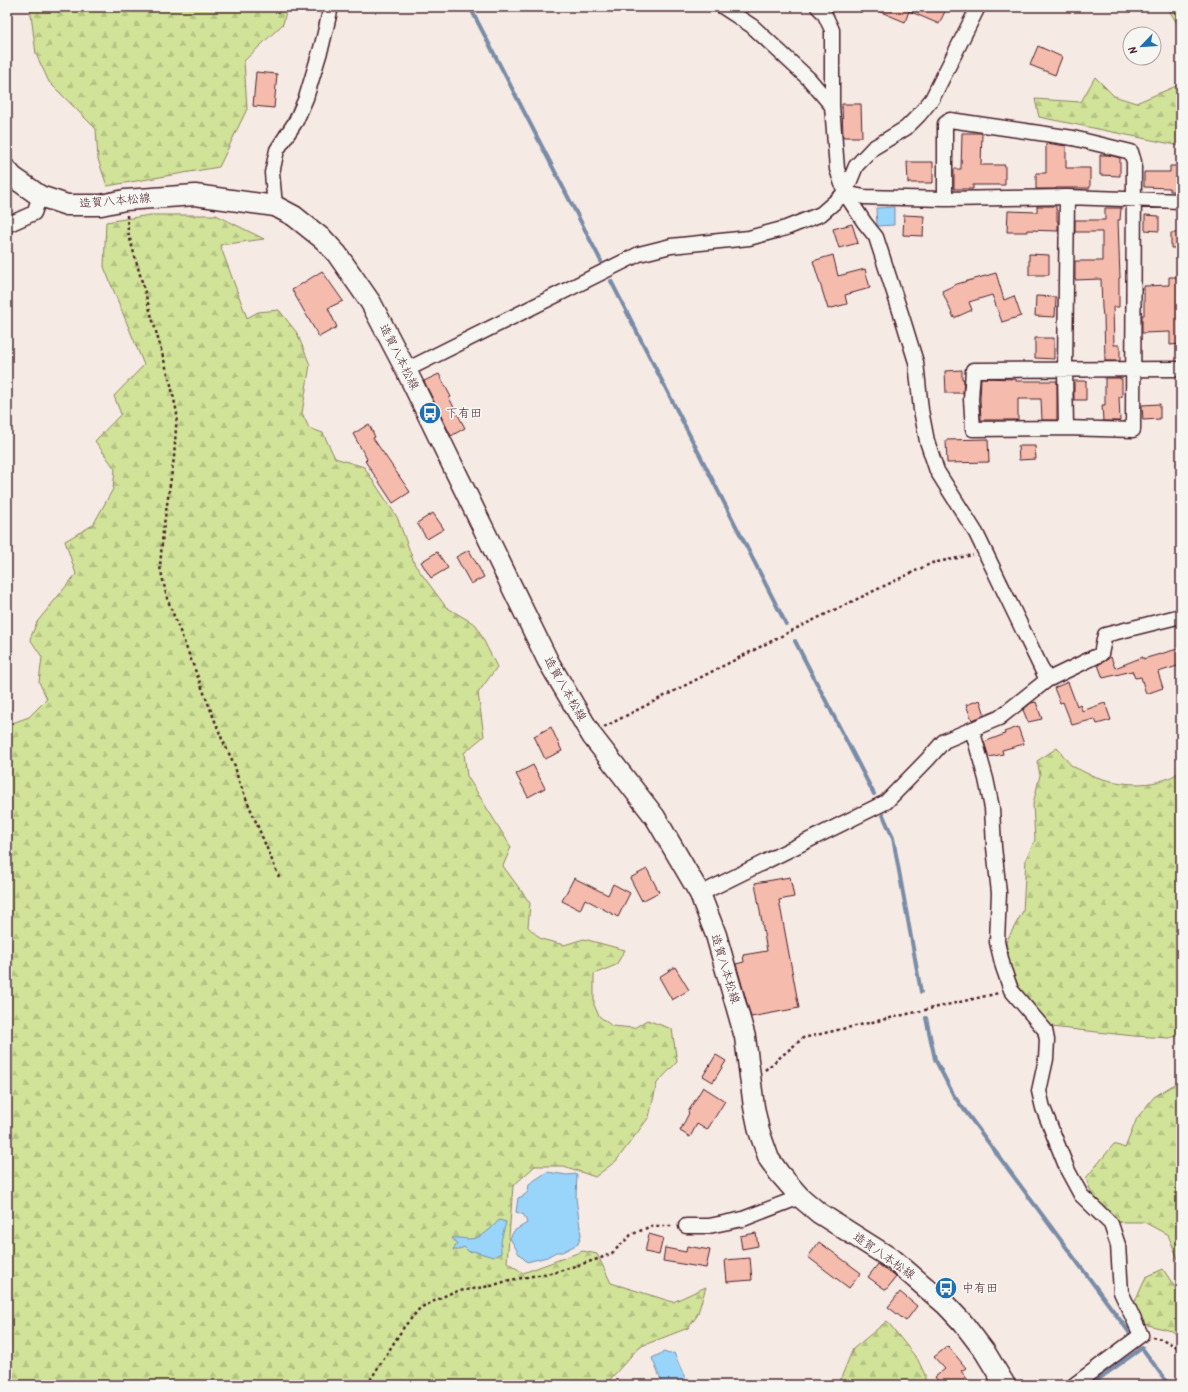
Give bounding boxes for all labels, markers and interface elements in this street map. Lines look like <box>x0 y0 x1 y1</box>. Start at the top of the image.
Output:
north arrow <box>1122 26 1162 66</box>
text: N <box>1124 43 1143 57</box>
street label: 造賀八本松線 <box>78 188 152 214</box>
street label: 造賀八本松線 <box>374 321 424 393</box>
bus stop icon: 下有田 <box>417 400 443 426</box>
place label: 下有田 <box>446 404 482 423</box>
street label: 造賀八本松線 <box>539 653 591 725</box>
street label: 造賀八本松線 <box>705 932 745 1006</box>
street label: 造賀八本松線 <box>849 1228 919 1284</box>
bus stop icon: 中有田 <box>933 1275 959 1301</box>
place label: 中有田 <box>962 1279 998 1298</box>

